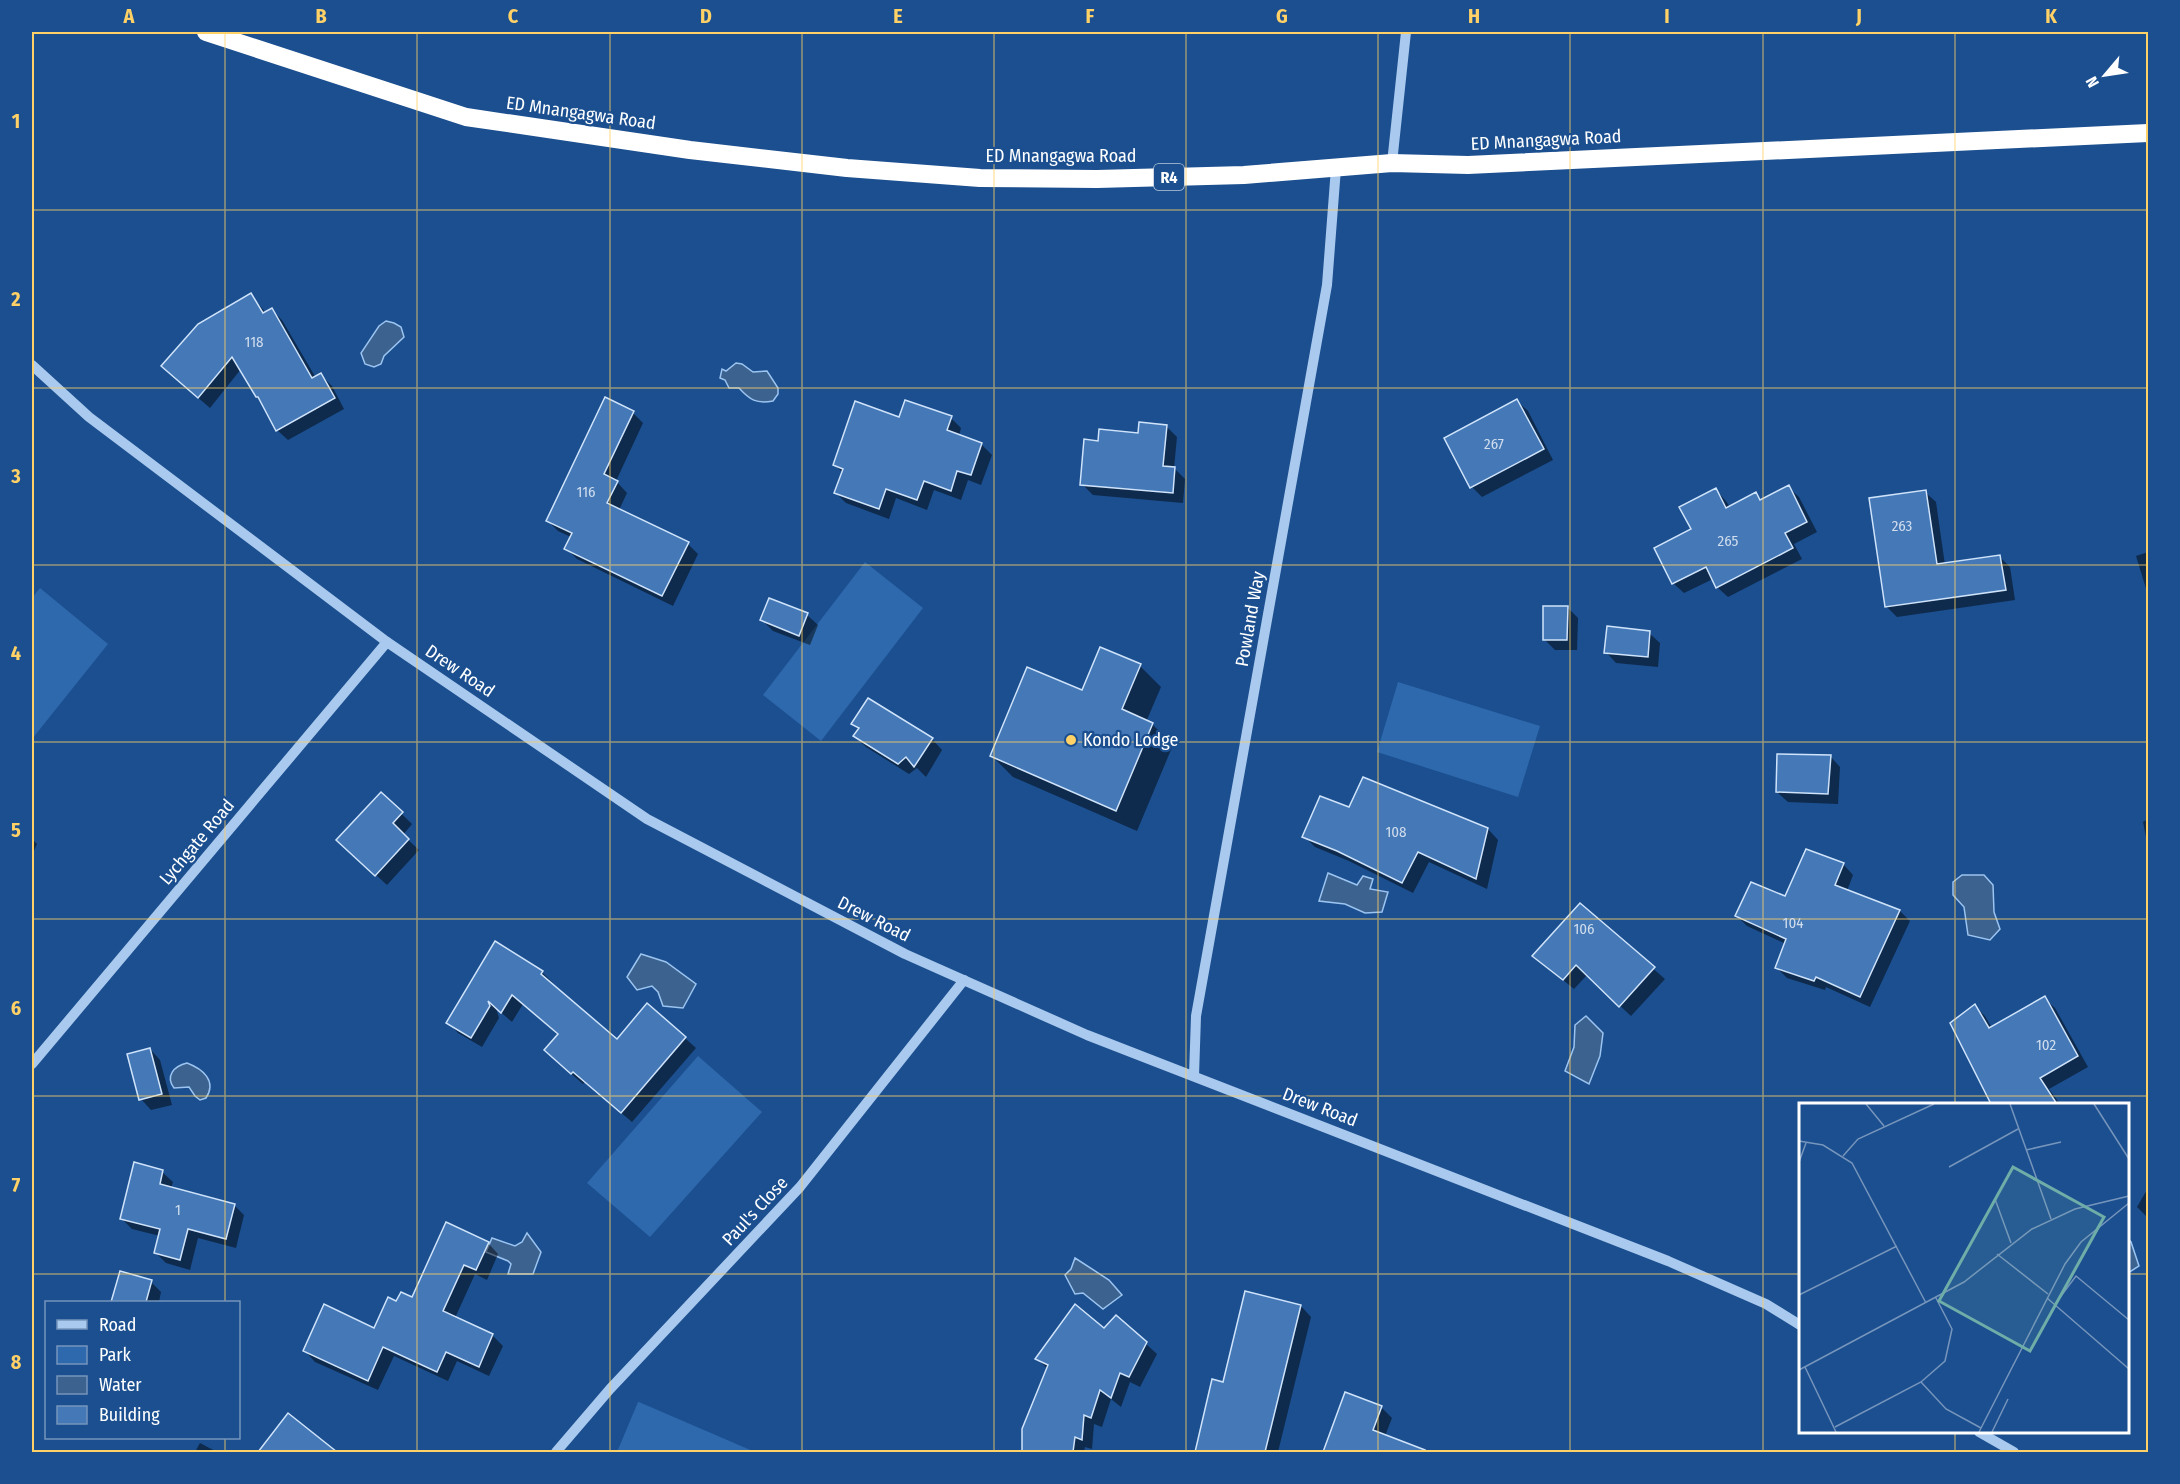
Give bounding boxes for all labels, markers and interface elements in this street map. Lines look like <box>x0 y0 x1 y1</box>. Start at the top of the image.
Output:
text: A <box>123 4 136 28</box>
text: B <box>315 4 327 28</box>
text: C <box>508 4 519 28</box>
text: D <box>700 4 712 28</box>
text: E <box>893 4 903 28</box>
text: F <box>1086 4 1095 28</box>
text: G <box>1276 4 1288 28</box>
text: H <box>1468 4 1480 28</box>
text: I <box>1664 4 1670 28</box>
text: J <box>1855 4 1862 28</box>
text: K <box>2045 4 2057 28</box>
north arrow <box>2075 45 2135 105</box>
text: N <box>2082 73 2103 91</box>
street label: ED Mnangagwa Road <box>505 92 657 134</box>
text: 1 <box>12 109 20 133</box>
street label: ED Mnangagwa Road <box>1470 125 1622 155</box>
street label: ED Mnangagwa Road <box>986 145 1136 167</box>
road number: R4 <box>1154 164 1184 190</box>
text: 2 <box>10 287 21 311</box>
house number: 118 <box>245 333 264 351</box>
house number: 267 <box>1484 435 1504 453</box>
text: 3 <box>10 464 21 488</box>
house number: 116 <box>577 483 595 501</box>
house number: 263 <box>1892 517 1913 535</box>
house number: 265 <box>1718 532 1739 550</box>
street label: Powland Way <box>1231 570 1269 668</box>
street label: Drew Road <box>421 640 499 702</box>
text: 4 <box>11 641 21 665</box>
place label: Kondo Lodge <box>1083 729 1178 751</box>
marker: Kondo Lodge <box>1064 733 1078 747</box>
street label: Lychgate Road <box>155 795 239 889</box>
text: 5 <box>11 818 21 842</box>
house number: 108 <box>1385 823 1407 841</box>
street label: Drew Road <box>834 891 914 947</box>
house number: 104 <box>1783 914 1803 932</box>
house number: 106 <box>1573 920 1595 938</box>
text: 6 <box>11 996 21 1020</box>
house number: 102 <box>2036 1036 2056 1054</box>
street label: Drew Road <box>1279 1083 1361 1131</box>
inset map <box>1799 1103 2129 1433</box>
street label: Paul's Close <box>718 1172 793 1250</box>
text: 7 <box>12 1173 21 1197</box>
house number: 1 <box>175 1201 181 1219</box>
legend <box>45 1301 240 1439</box>
text: Road <box>99 1314 136 1336</box>
text: Park <box>99 1344 132 1366</box>
text: 8 <box>11 1350 22 1374</box>
text: Water <box>99 1374 142 1396</box>
text: Building <box>99 1404 160 1426</box>

